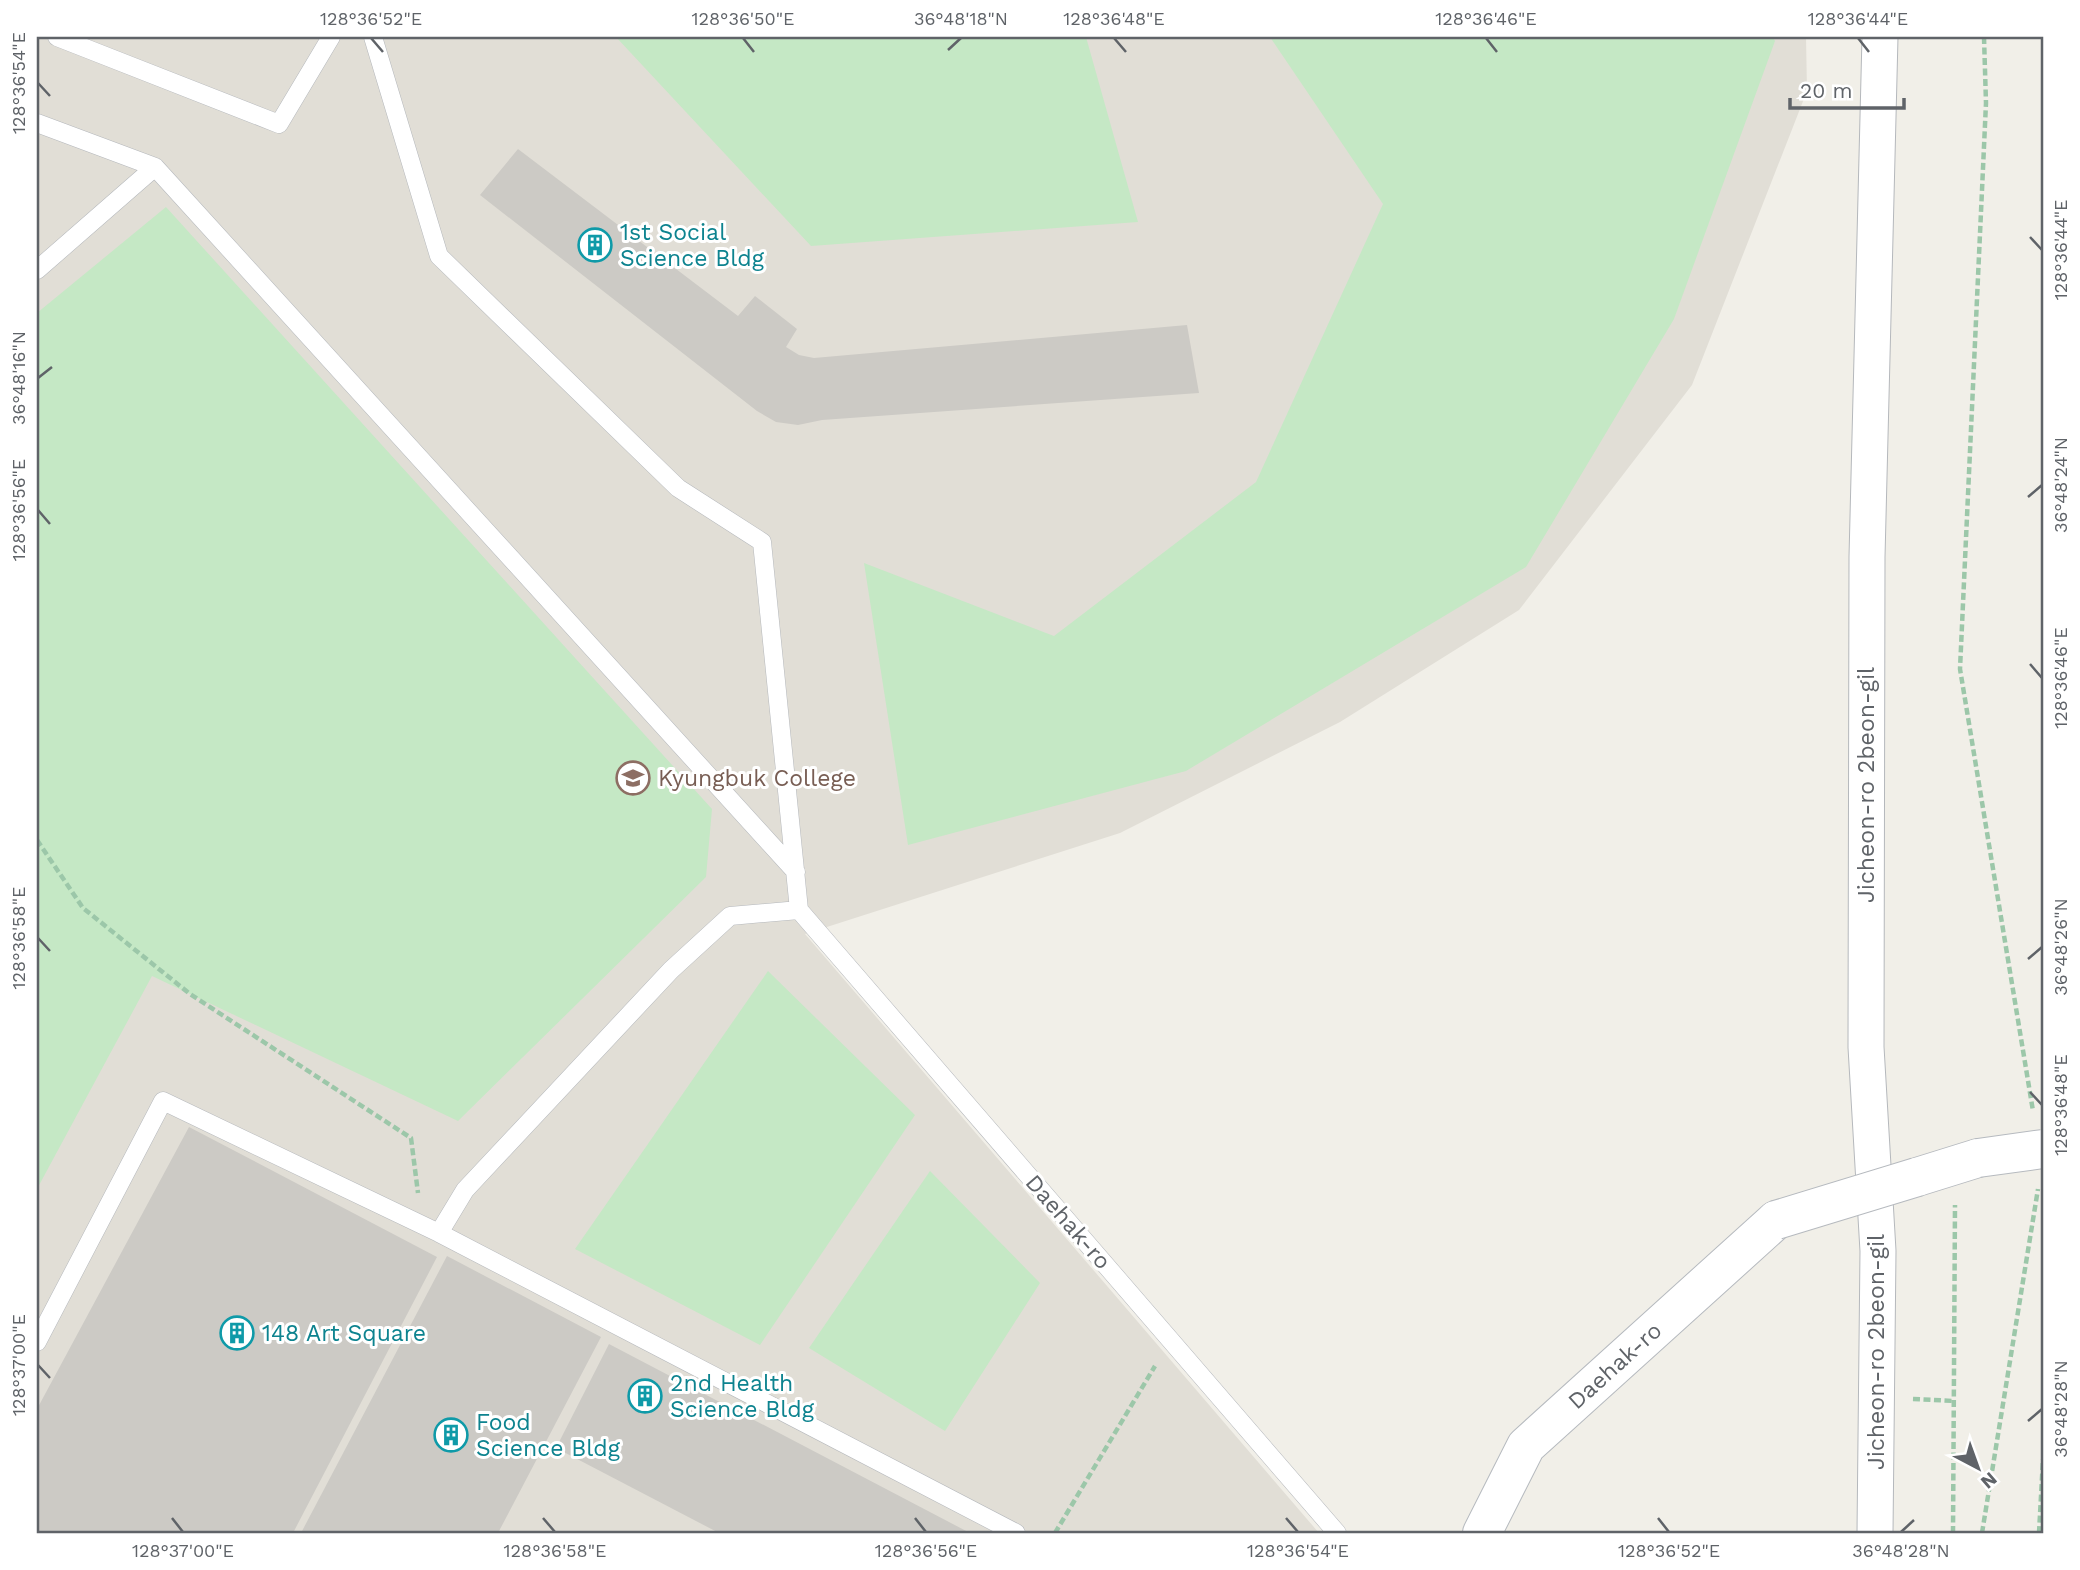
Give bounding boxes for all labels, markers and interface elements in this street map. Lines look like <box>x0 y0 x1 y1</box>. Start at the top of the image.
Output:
text: 128°36'52"E <box>320 8 422 29</box>
text: 128°36'50"E <box>692 8 794 29</box>
text: 36°48'18"N <box>914 8 1008 29</box>
text: 128°36'48"E <box>1063 8 1165 29</box>
text: 128°36'46"E <box>1435 8 1537 29</box>
text: 128°36'44"E <box>1808 8 1908 29</box>
text: 128°36'54"E <box>8 32 29 134</box>
scale bar <box>1790 66 1903 110</box>
text: 20 m <box>1800 78 1852 103</box>
text: 128°36'44"E <box>2050 200 2071 300</box>
place label: 1st Social Science Bldg <box>620 219 765 272</box>
building icon: 1st Social Science Bldg <box>576 226 614 264</box>
text: 36°48'16"N <box>8 331 29 425</box>
text: 36°48'24"N <box>2050 437 2071 533</box>
text: 128°36'56"E <box>8 459 29 561</box>
text: 128°36'46"E <box>2050 627 2071 729</box>
street label: Jicheon-ro 2beon-gil <box>1853 667 1880 903</box>
school or university icon: Kyungbuk College <box>614 759 652 797</box>
place label: Kyungbuk College <box>658 765 856 792</box>
text: 128°36'58"E <box>8 887 29 989</box>
text: 36°48'26"N <box>2050 898 2071 996</box>
text: 128°36'48"E <box>2050 1054 2071 1156</box>
street label: Daehak-ro <box>1020 1169 1116 1275</box>
street label: Jicheon-ro 2beon-gil <box>1863 1234 1890 1470</box>
text: 128°37'00"E <box>8 1314 29 1416</box>
building icon: 148 Art Square <box>218 1314 256 1352</box>
street label: Daehak-ro <box>1563 1317 1667 1415</box>
place label: 148 Art Square <box>262 1320 426 1347</box>
text: 36°48'28"N <box>2050 1360 2071 1458</box>
place label: 2nd Health Science Bldg <box>670 1370 815 1423</box>
building icon: 2nd Health Science Bldg <box>626 1377 664 1415</box>
place label: Food Science Bldg <box>476 1409 621 1462</box>
building icon: Food Science Bldg <box>432 1416 470 1454</box>
north arrow <box>1944 1434 2014 1504</box>
text: N <box>1976 1467 2002 1494</box>
text: 128°37'00"E <box>132 1540 234 1561</box>
text: 128°36'58"E <box>504 1540 606 1561</box>
text: 128°36'56"E <box>875 1540 977 1561</box>
text: 128°36'54"E <box>1247 1540 1349 1561</box>
text: 128°36'52"E <box>1618 1540 1720 1561</box>
text: 36°48'28"N <box>1852 1540 1950 1561</box>

